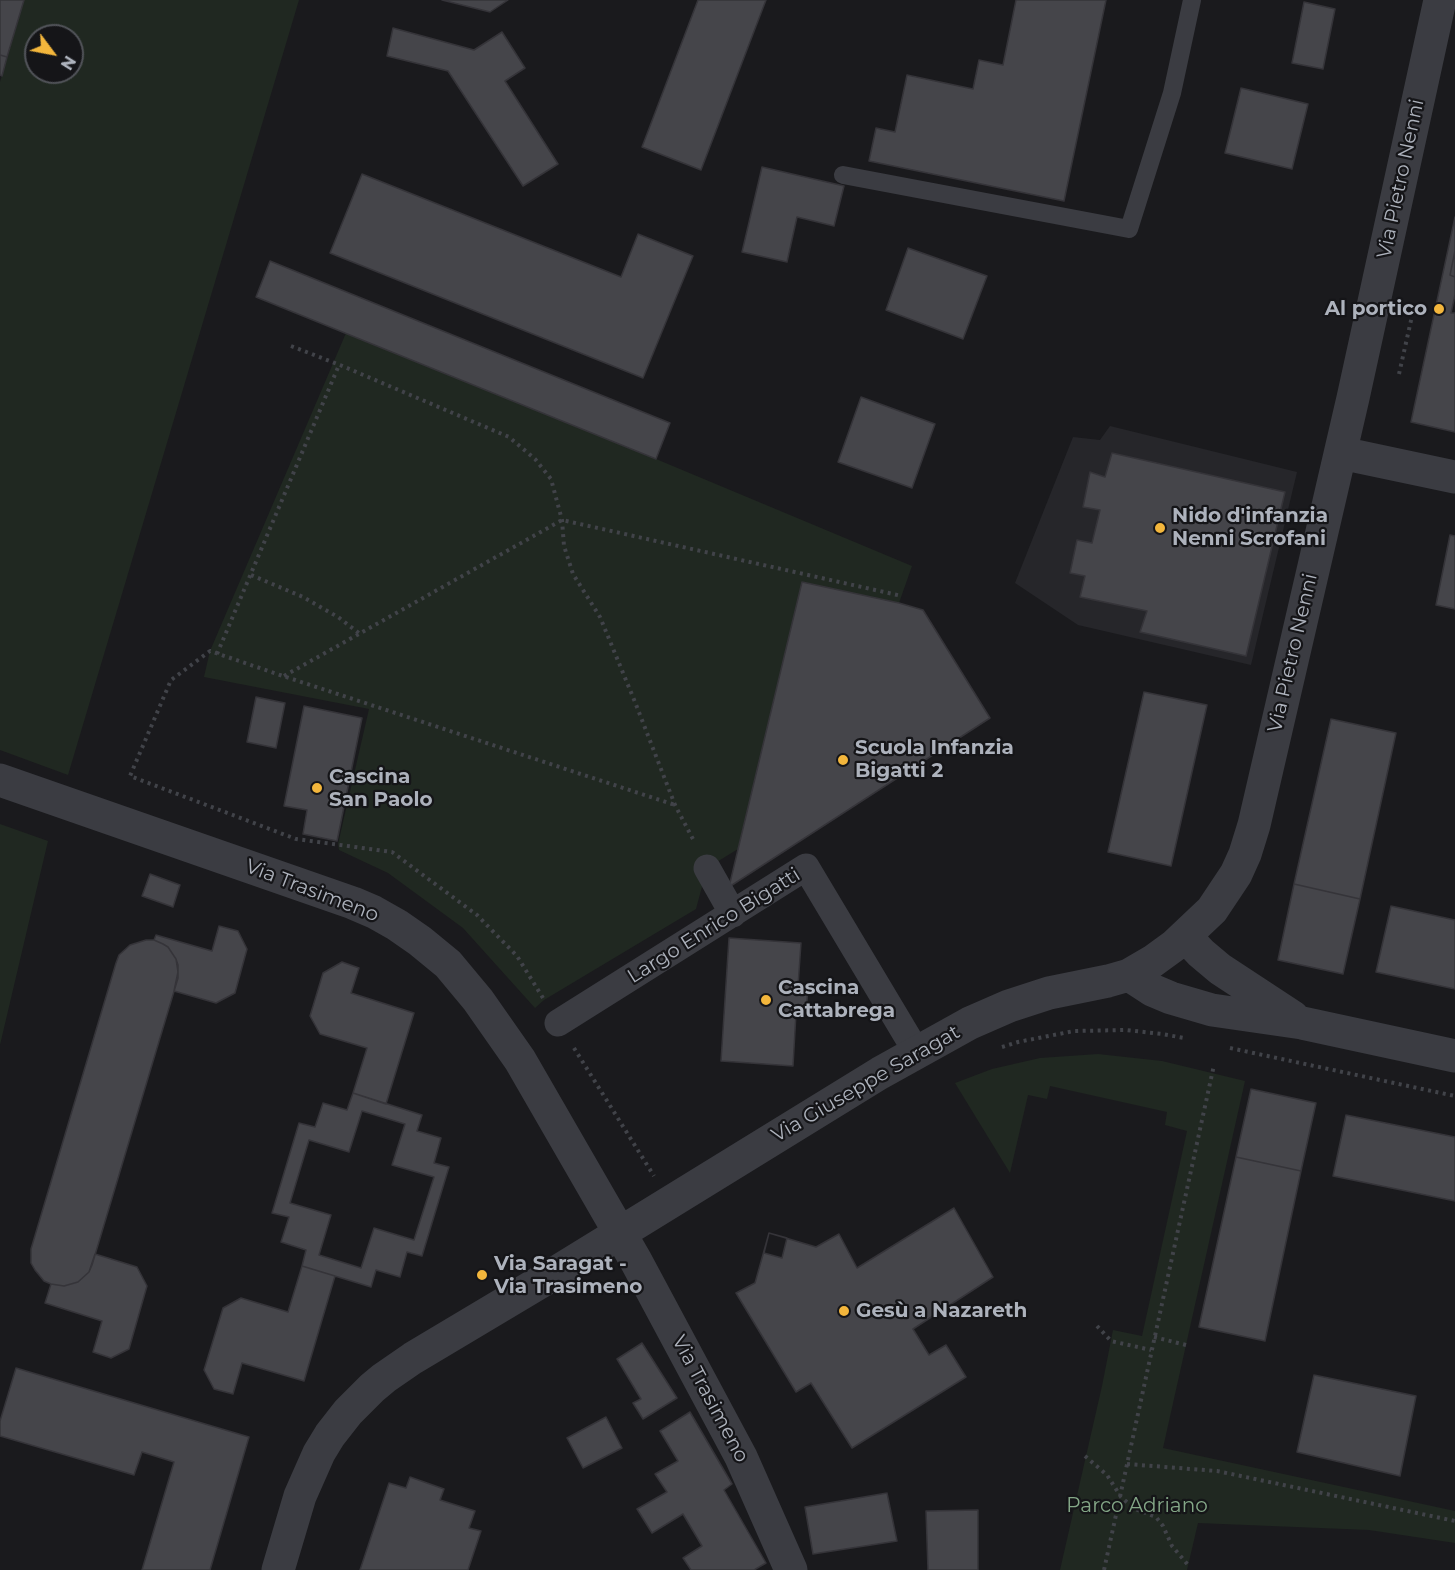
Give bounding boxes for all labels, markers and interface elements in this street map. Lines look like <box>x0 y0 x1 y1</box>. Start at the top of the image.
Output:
north arrow <box>24 24 84 84</box>
text: N <box>57 52 79 73</box>
street label: Via Pietro Nenni <box>1372 97 1430 261</box>
place label: Al portico <box>1325 297 1427 321</box>
marker: Al portico <box>1432 302 1446 316</box>
place label: Nido d'infanzia Nenni Scrofani <box>1172 504 1328 551</box>
marker: Nido d'infanzia Nenni Scrofani <box>1153 521 1167 535</box>
street label: Via Pietro Nenni <box>1263 571 1323 735</box>
place label: Scuola Infanzia Bigatti 2 <box>855 736 1014 783</box>
marker: Scuola Infanzia Bigatti 2 <box>836 753 850 767</box>
place label: Cascina San Paolo <box>329 765 433 812</box>
marker: Cascina San Paolo <box>310 781 324 795</box>
street label: Via Trasimeno <box>242 855 382 927</box>
street label: Largo Enrico Bigatti <box>623 863 805 989</box>
place label: Cascina Cattabrega <box>778 976 895 1023</box>
marker: Cascina Cattabrega <box>759 993 773 1007</box>
street label: Via Giuseppe Saragat <box>768 1020 964 1148</box>
place label: Via Saragat - Via Trasimeno <box>494 1252 642 1299</box>
marker: Via Saragat - Via Trasimeno <box>475 1268 489 1282</box>
place label: Gesù a Nazareth <box>856 1299 1027 1323</box>
marker: Gesù a Nazareth <box>837 1304 851 1318</box>
street label: Via Trasimeno <box>666 1331 754 1467</box>
park label: Parco Adriano <box>1066 1494 1208 1518</box>

